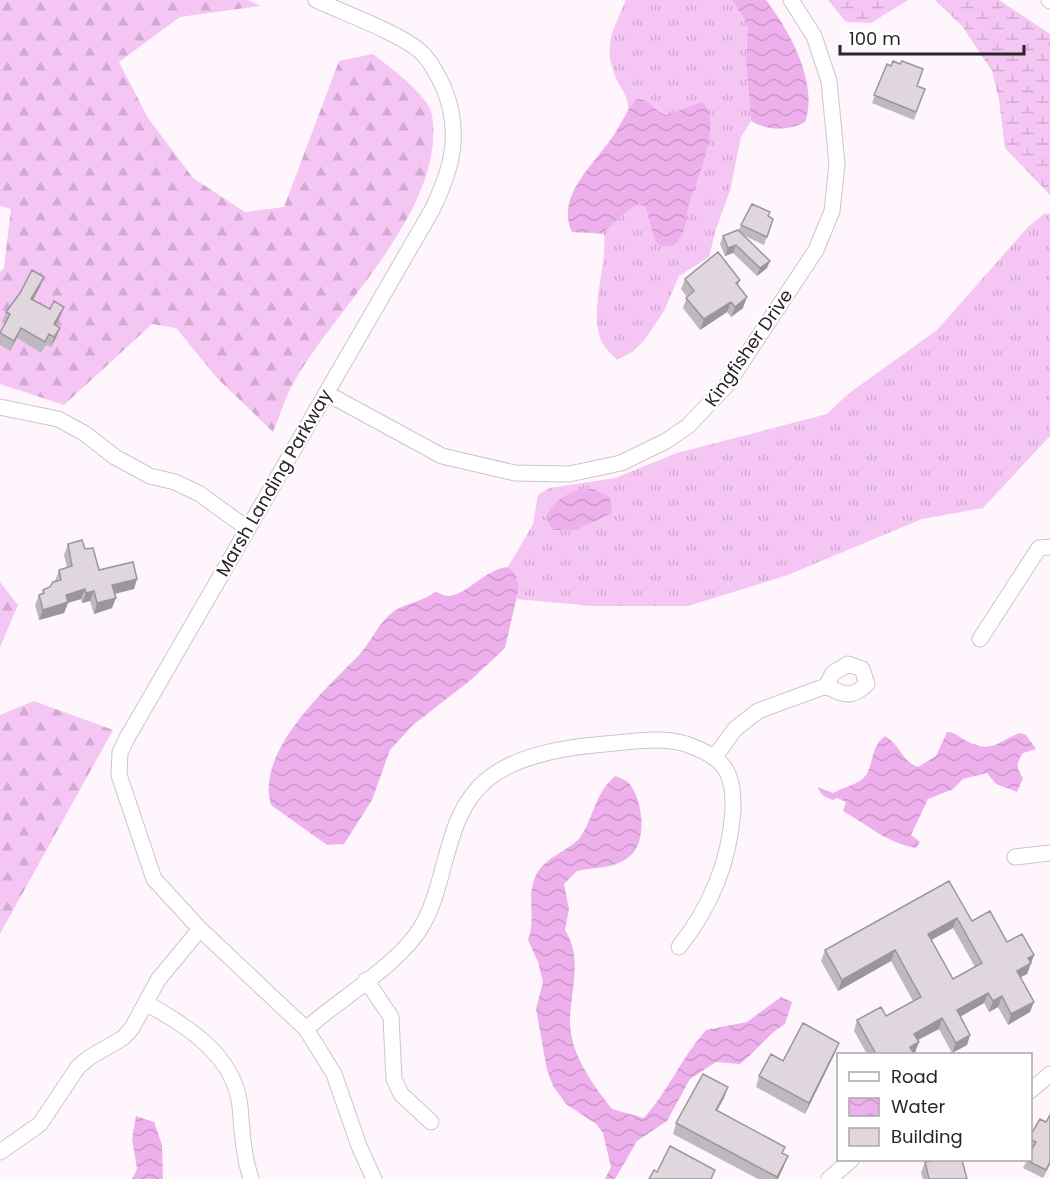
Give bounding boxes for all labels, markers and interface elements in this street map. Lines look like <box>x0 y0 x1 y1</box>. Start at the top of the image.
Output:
scale bar <box>840 18 1024 56</box>
text: 100 m <box>849 26 901 51</box>
street label: Kingfisher Drive <box>699 284 798 411</box>
street label: Marsh Landing Parkway <box>210 385 337 581</box>
legend <box>837 1053 1032 1161</box>
text: Road <box>891 1064 938 1089</box>
text: Water <box>891 1094 945 1119</box>
text: Building <box>891 1124 963 1149</box>

